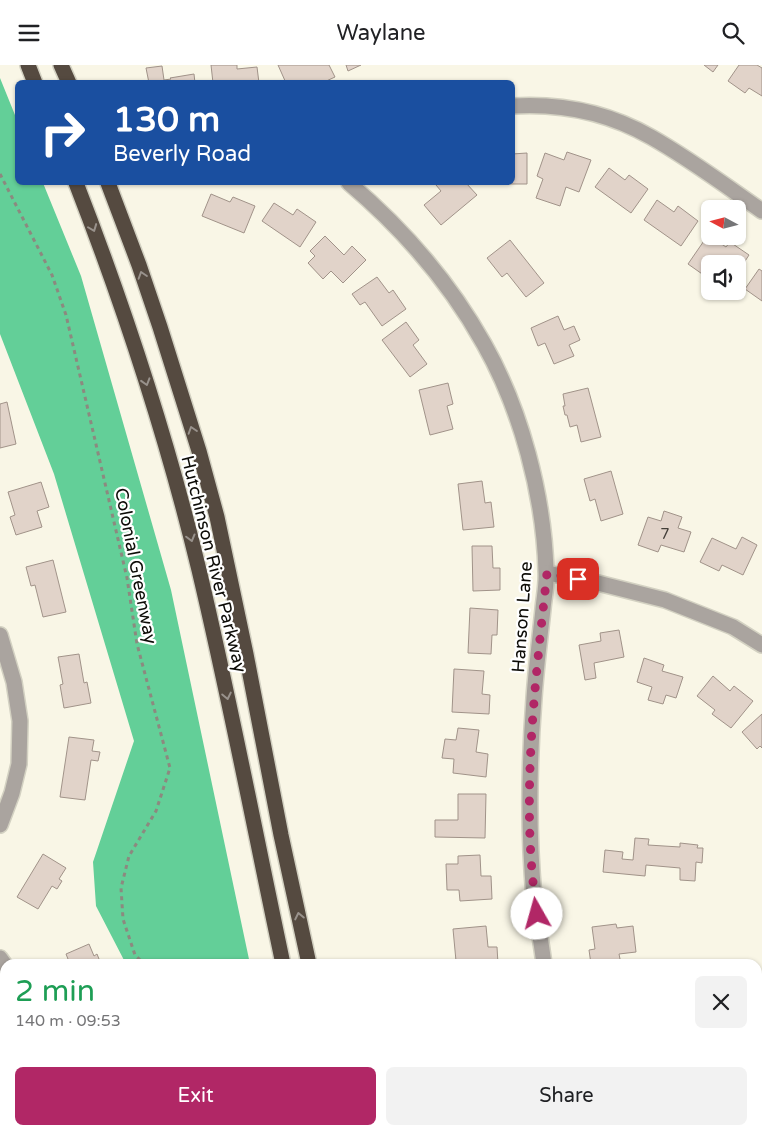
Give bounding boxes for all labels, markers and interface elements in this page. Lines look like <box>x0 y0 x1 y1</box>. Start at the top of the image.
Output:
icon: menu <box>15 19 43 47</box>
icon: search <box>719 19 747 47</box>
text: Waylane <box>336 20 426 46</box>
text: 130 m <box>113 99 220 141</box>
icon: right <box>30 100 95 165</box>
text: Beverly Road <box>113 141 251 167</box>
north arrow <box>701 200 746 245</box>
map controls <box>701 200 746 300</box>
one-way arrow <box>87 223 97 232</box>
button: sound <box>701 255 746 300</box>
one-way arrow <box>138 271 148 280</box>
one-way arrow <box>140 377 150 385</box>
one-way arrow <box>188 426 198 434</box>
street label: Hutchinson River Parkway <box>176 453 252 675</box>
street label: Colonial Greenway <box>110 486 162 646</box>
house number: 7 <box>660 525 670 543</box>
one-way arrow <box>185 533 195 541</box>
pin <box>557 558 599 600</box>
street label: Hanson Lane <box>507 561 537 673</box>
icon: arrive <box>564 565 592 593</box>
one-way arrow <box>221 692 232 701</box>
position arrow <box>510 887 562 939</box>
one-way arrow <box>294 912 305 921</box>
text: 2 min <box>15 973 95 1010</box>
button: close <box>695 976 747 1028</box>
text: 140 m · 09:53 <box>15 1011 121 1031</box>
button: Exit <box>15 1067 376 1125</box>
button: Share <box>386 1067 747 1125</box>

